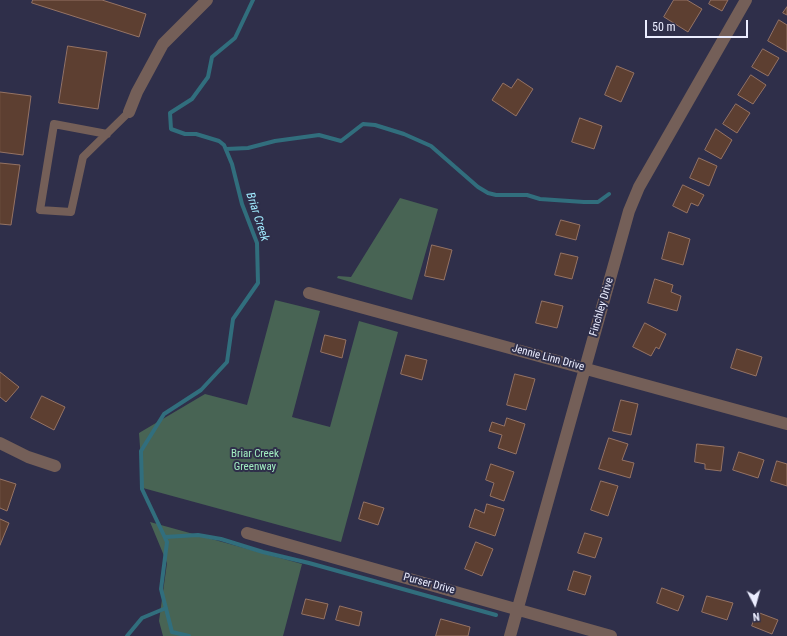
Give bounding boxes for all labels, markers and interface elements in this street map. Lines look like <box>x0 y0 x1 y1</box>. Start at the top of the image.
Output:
scale bar <box>647 12 750 38</box>
text: 50 m <box>652 20 676 34</box>
water label: Briar Creek <box>242 191 272 243</box>
street label: Finchley Drive <box>587 276 617 338</box>
street label: Jennie Linn Drive <box>510 342 586 374</box>
park label: Briar Creek Greenway <box>231 447 279 473</box>
street label: Purser Drive <box>402 571 456 597</box>
north arrow <box>735 584 775 624</box>
text: N <box>752 610 760 623</box>

